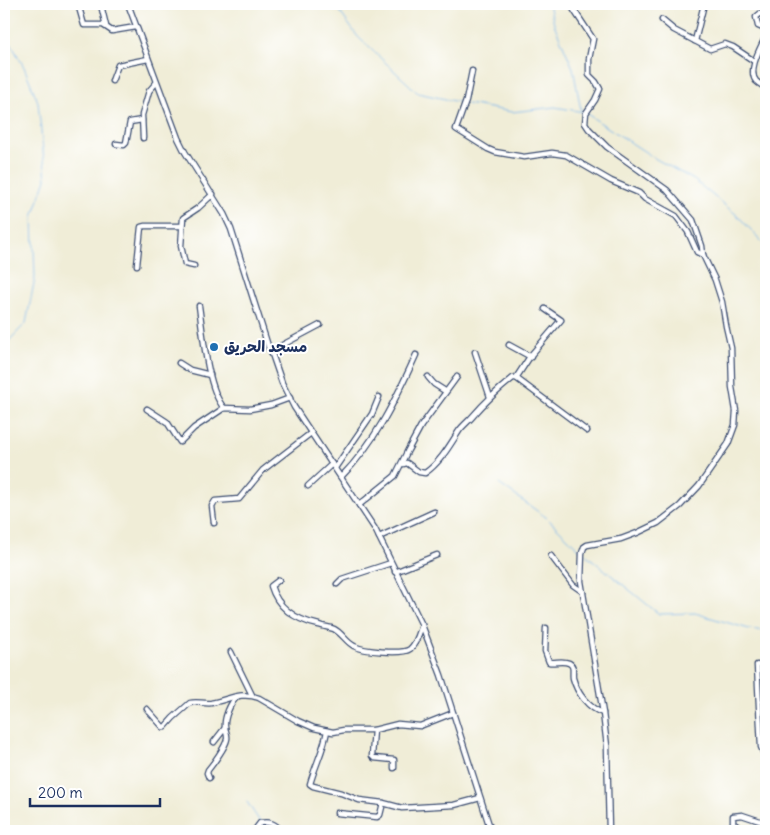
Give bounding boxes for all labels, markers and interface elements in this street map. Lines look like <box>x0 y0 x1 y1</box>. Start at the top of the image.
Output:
place label: مسجد الحريق <box>224 337 307 356</box>
marker: مسجد الحريق <box>208 341 220 353</box>
scale bar <box>30 775 160 807</box>
text: 200 m <box>38 783 83 802</box>

